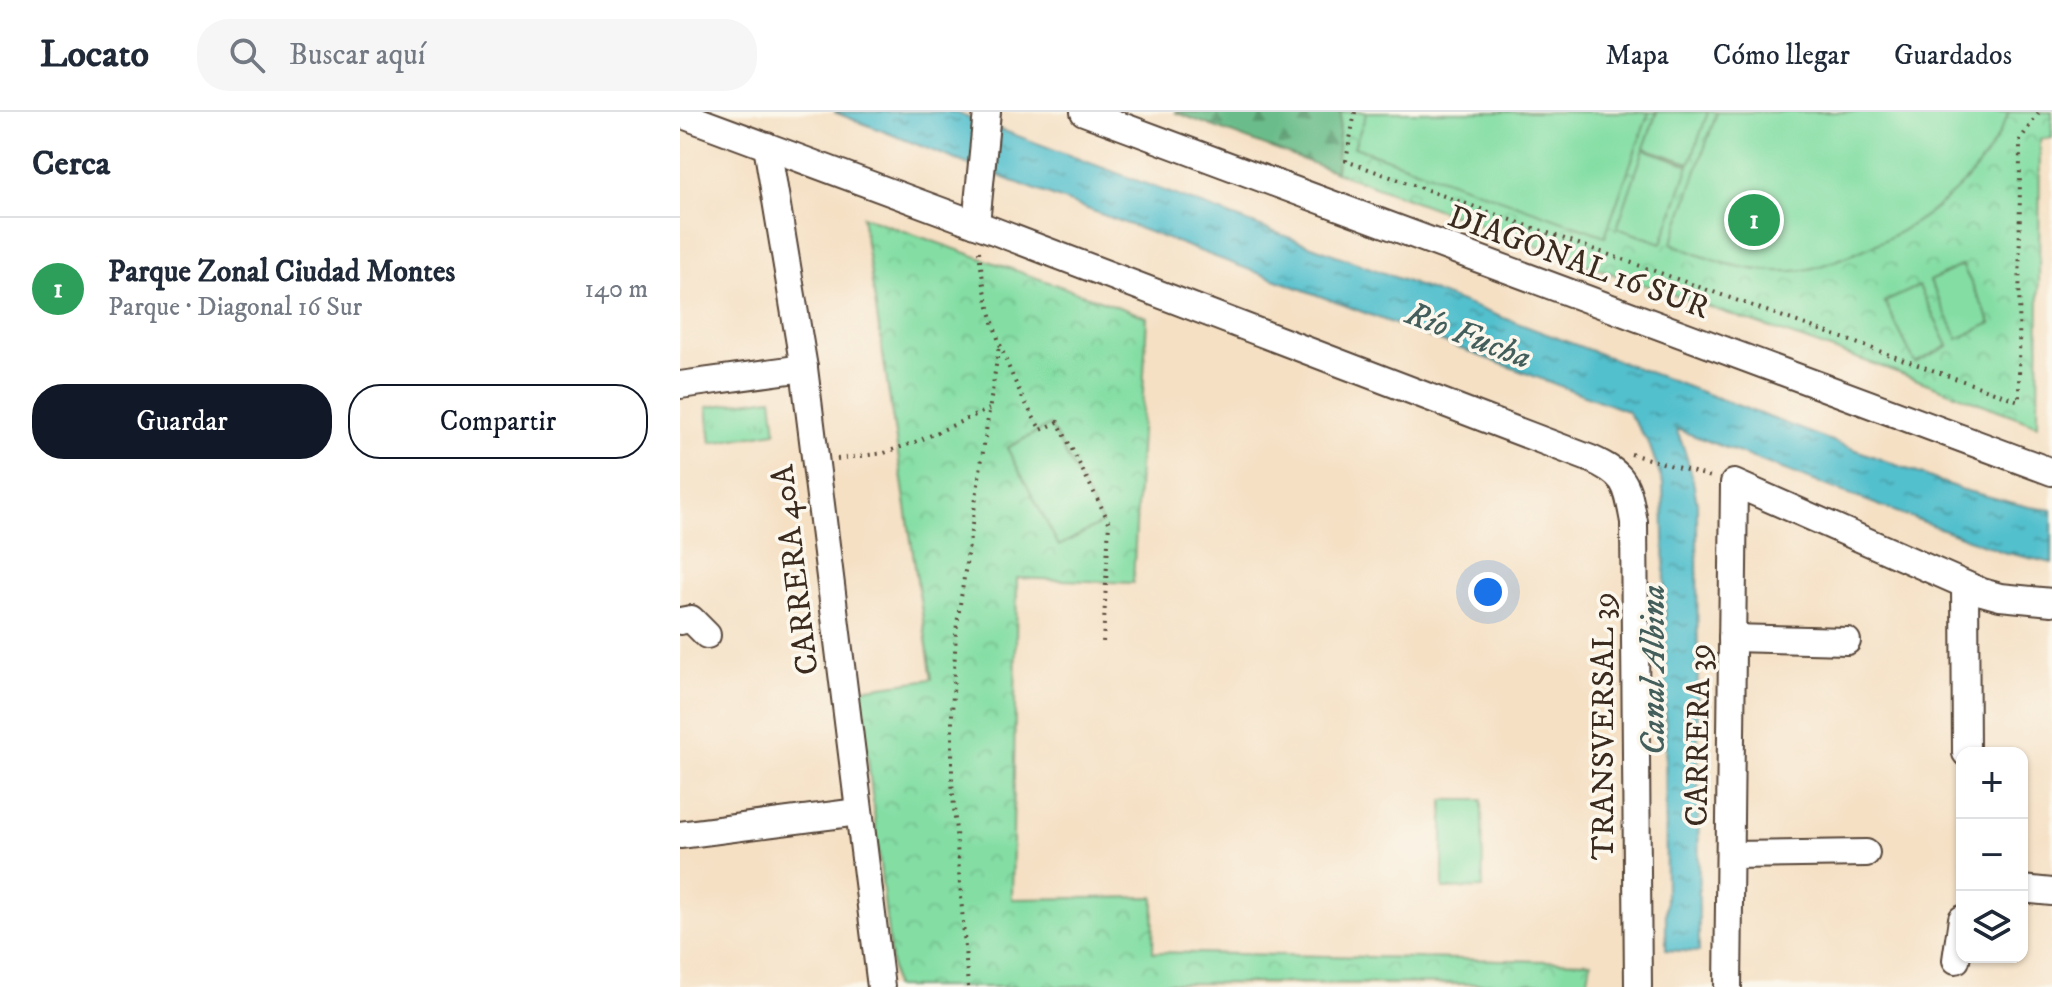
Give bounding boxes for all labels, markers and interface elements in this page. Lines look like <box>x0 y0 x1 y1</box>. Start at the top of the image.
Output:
search box <box>197 19 757 91</box>
text: Locato <box>40 31 149 79</box>
icon: search <box>225 33 269 77</box>
text: Buscar aquí <box>289 37 426 74</box>
text: Mapa <box>1605 38 1669 73</box>
text: Cómo llegar <box>1713 38 1850 73</box>
text: Guardados <box>1894 38 2012 73</box>
text: Cerca <box>32 143 110 185</box>
pin: 1 <box>1728 190 1780 250</box>
street label: DIAGONAL 16 SUR <box>1442 197 1714 329</box>
text: Parque Zonal Ciudad Montes <box>108 254 455 291</box>
text: 1 <box>53 273 63 306</box>
text: 140 m <box>584 273 648 306</box>
text: Parque · Diagonal 16 Sur <box>108 291 362 324</box>
water label: Río Fucha <box>1399 292 1537 379</box>
button: Guardar <box>32 384 332 459</box>
button: Compartir <box>348 384 648 459</box>
street label: CARRERA 40A <box>763 462 829 677</box>
your location <box>1468 572 1508 612</box>
water label: Canal Albina <box>1633 585 1675 755</box>
street label: TRANSVERSAL 39 <box>1584 592 1624 860</box>
street label: CARRERA 39 <box>1677 643 1721 827</box>
map controls <box>1956 747 2028 963</box>
button: + <box>1956 747 2028 819</box>
button: − <box>1956 819 2028 891</box>
button: layers <box>1956 891 2028 963</box>

